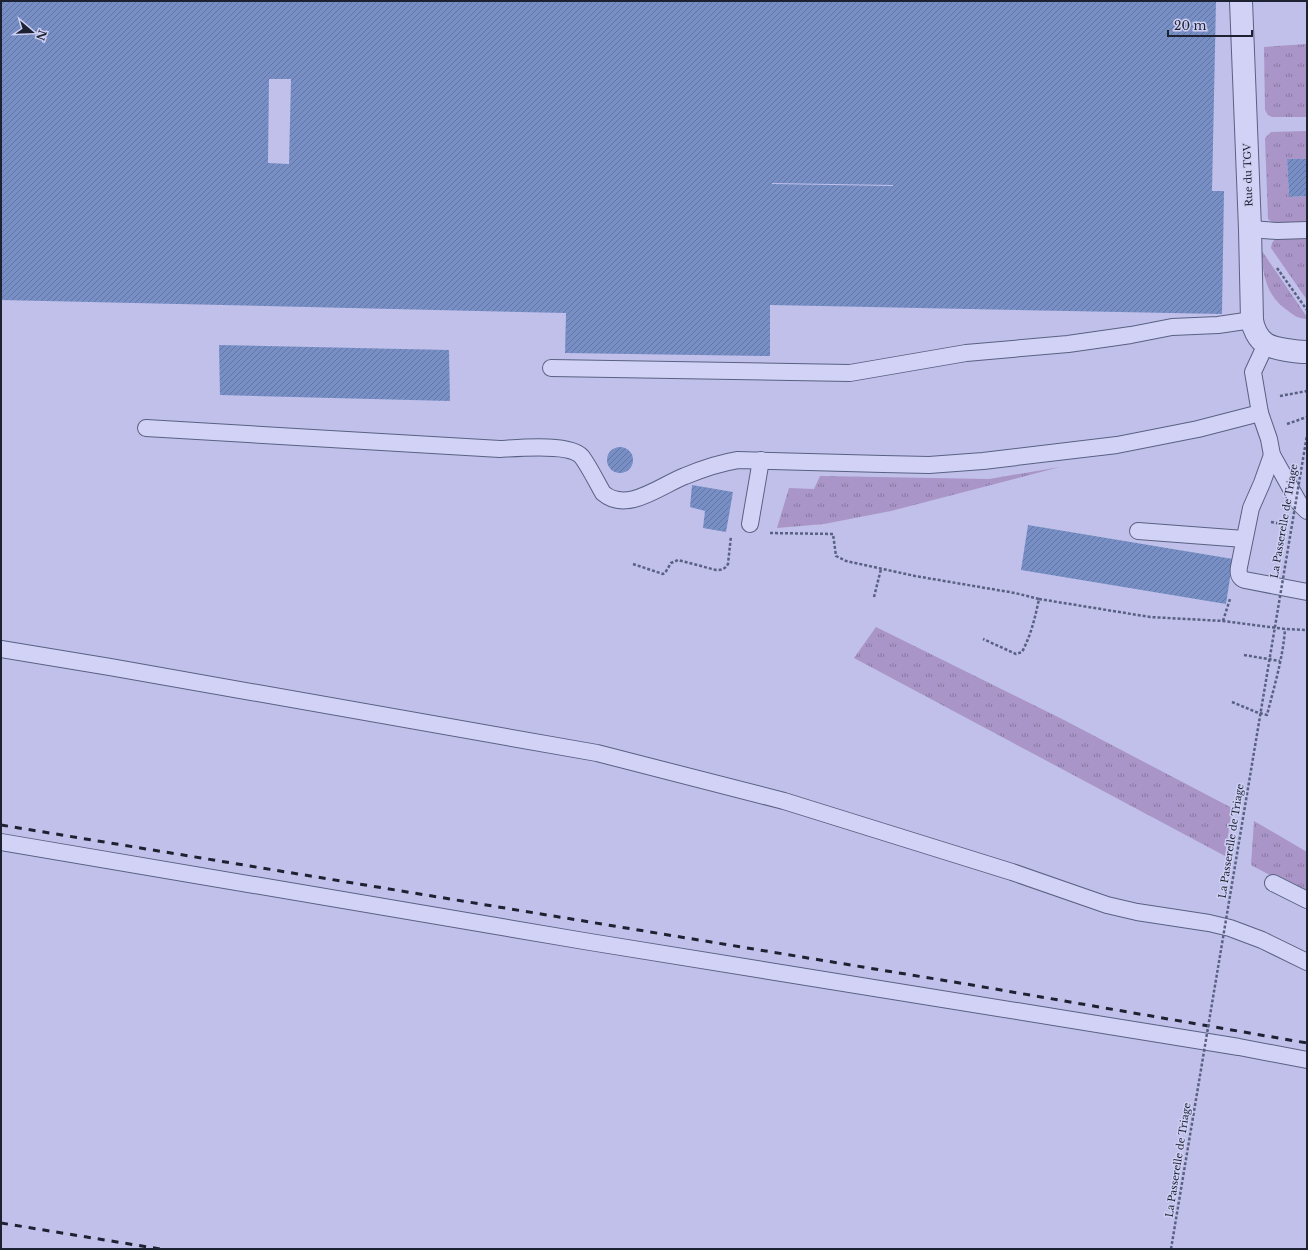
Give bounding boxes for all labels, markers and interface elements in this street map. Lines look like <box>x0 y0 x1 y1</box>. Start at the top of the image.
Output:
north arrow <box>12 12 52 52</box>
scale bar <box>1168 12 1252 38</box>
text: 20 m <box>1174 18 1206 33</box>
text: N <box>33 28 50 43</box>
street label: Rue du TGV <box>1240 143 1256 207</box>
street label: La Passerelle de Triage <box>1268 463 1301 579</box>
street label: La Passerelle de Triage <box>1216 782 1247 899</box>
street label: La Passerelle de Triage <box>1163 1101 1194 1218</box>

